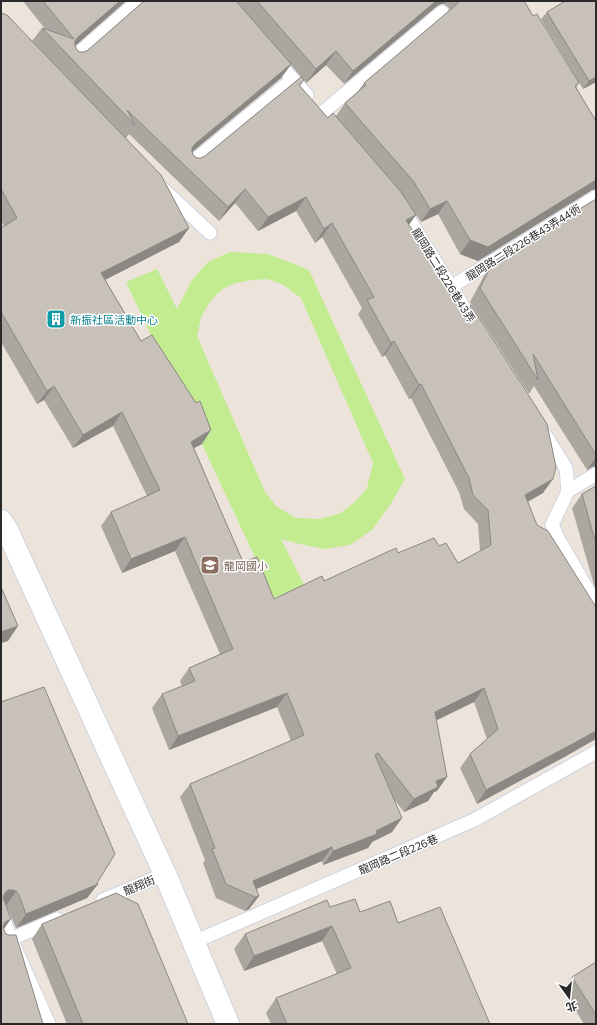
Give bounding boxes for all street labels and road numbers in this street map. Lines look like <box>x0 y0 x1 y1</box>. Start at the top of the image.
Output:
street label: 龍岡路二段226巷43弄44衖 <box>463 201 583 283</box>
street label: 龍岡路二段226巷43弄 <box>410 225 478 325</box>
street label: 龍岡路二段226巷 <box>356 831 440 877</box>
street label: 龍翔街 <box>121 873 157 897</box>

